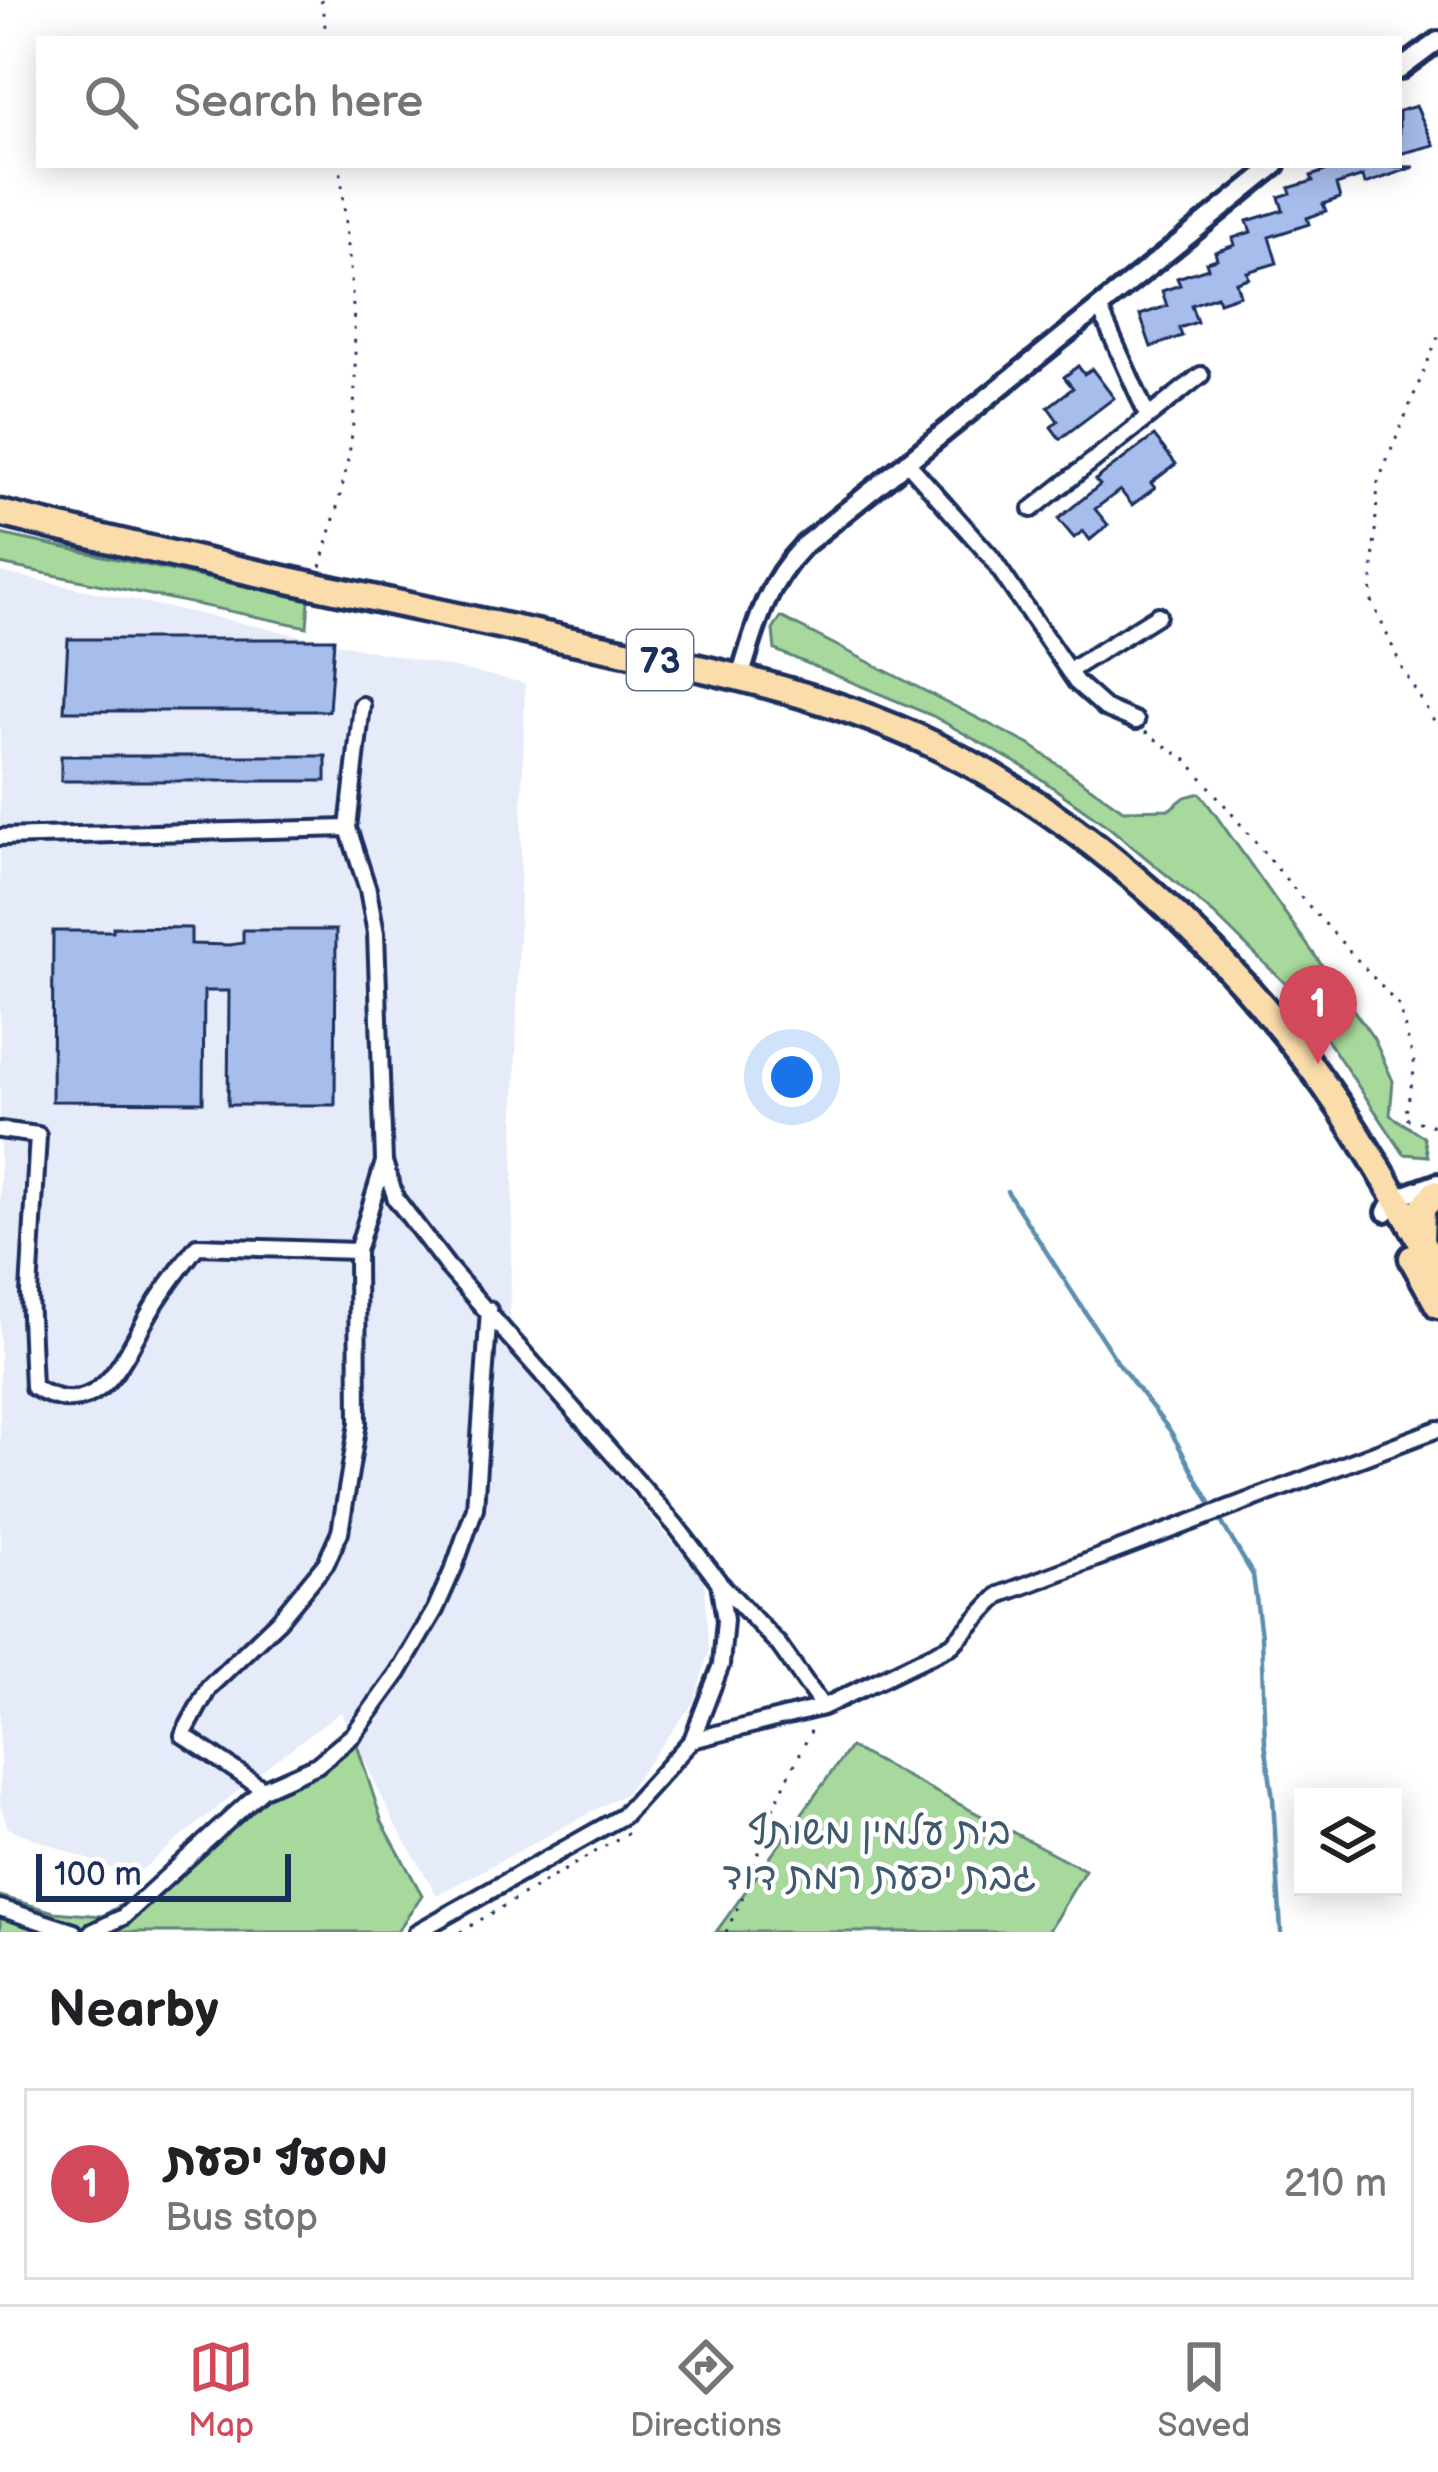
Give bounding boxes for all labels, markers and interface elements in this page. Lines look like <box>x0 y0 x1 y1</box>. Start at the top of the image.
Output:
search box <box>36 36 1402 168</box>
icon: search <box>78 69 144 135</box>
text: Search here <box>174 75 423 130</box>
road number: 73 <box>627 630 693 690</box>
pin: 1 <box>1279 965 1357 1064</box>
your location <box>762 1047 822 1107</box>
map controls <box>1294 1788 1402 1896</box>
button: layers <box>1294 1788 1402 1896</box>
park label: בית עלמין משותף גבת יפעת רמת דוד <box>722 1809 1036 1901</box>
scale bar <box>36 1848 291 1901</box>
text: 100 m <box>54 1855 142 1895</box>
text: Nearby <box>48 1980 219 2041</box>
text: מסעף יפעת <box>165 2133 388 2188</box>
text: 1 <box>82 2161 98 2208</box>
text: 210 m <box>1284 2161 1387 2208</box>
text: Bus stop <box>165 2195 318 2242</box>
tab: Map <box>188 2334 254 2446</box>
tab: Directions <box>630 2334 782 2446</box>
tab: Saved <box>1157 2334 1250 2446</box>

